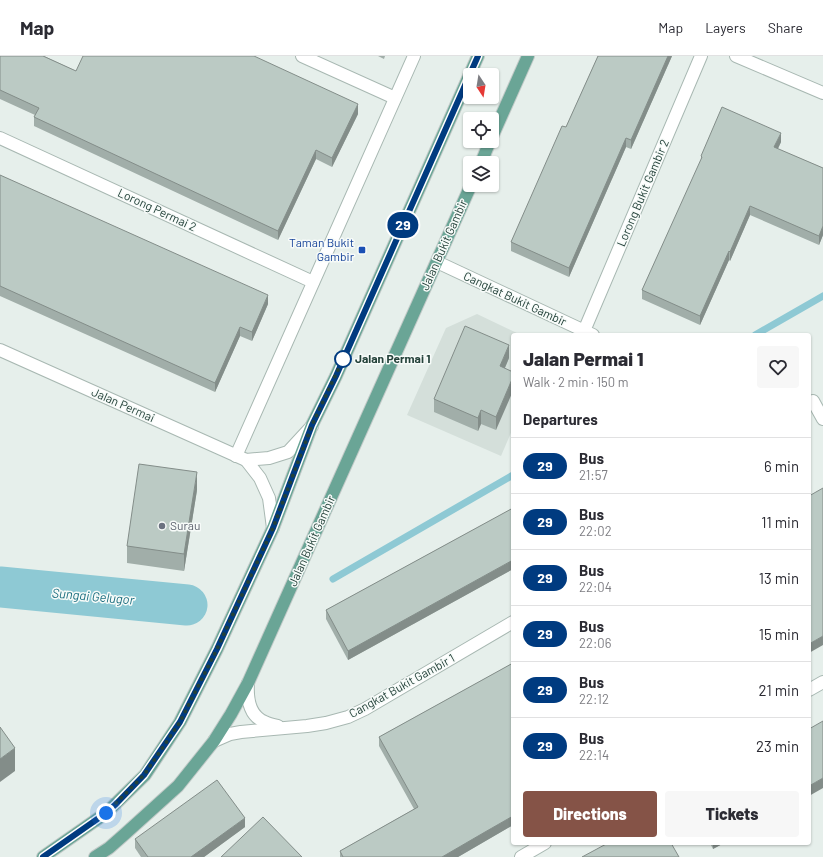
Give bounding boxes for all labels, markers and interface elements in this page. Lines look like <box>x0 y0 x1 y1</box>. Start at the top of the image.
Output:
text: Map <box>20 16 54 39</box>
text: Map <box>658 19 683 36</box>
text: Layers <box>705 19 746 36</box>
text: Share <box>768 19 803 36</box>
north arrow <box>463 68 499 104</box>
map controls <box>463 68 499 192</box>
button: locate <box>463 112 499 148</box>
street label: Lorong Bukit Gambir 2 <box>613 137 671 248</box>
button: layers <box>463 156 499 192</box>
street label: Lorong Permai 2 <box>116 185 199 233</box>
street label: Jalan Bukit Gambir <box>417 197 470 292</box>
line badge: 29 <box>385 212 421 238</box>
text: 29 <box>395 216 411 233</box>
place label: Taman Bukit Gambir <box>289 235 355 263</box>
marker: Taman Bukit Gambir <box>357 245 367 255</box>
street label: Cangkat Bukit Gambir <box>462 268 570 328</box>
button: heart <box>757 346 799 388</box>
text: Jalan Permai 1 <box>523 347 644 370</box>
marker: Jalan Permai 1 <box>334 350 352 368</box>
place label: Jalan Permai 1 <box>355 351 431 365</box>
text: Walk · 2 min · 150 m <box>523 374 628 390</box>
street label: Jalan Permai <box>90 384 157 424</box>
text: Departures <box>523 410 598 428</box>
text: Bus <box>579 449 604 467</box>
text: 29 <box>537 457 553 474</box>
text: 6 min <box>764 457 799 475</box>
text: 21:57 <box>579 467 608 483</box>
street label: Jalan Bukit Gambir <box>285 493 338 588</box>
text: Bus <box>579 505 604 523</box>
text: 29 <box>537 513 553 530</box>
text: 11 min <box>761 513 799 531</box>
place label: Surau <box>170 518 200 532</box>
marker: Surau <box>157 521 167 531</box>
text: 22:02 <box>579 523 612 539</box>
text: Bus <box>579 561 604 579</box>
text: 29 <box>537 569 553 586</box>
text: 13 min <box>759 569 799 587</box>
text: 22:04 <box>579 579 612 595</box>
water label: Sungai Gelugor <box>51 584 135 608</box>
text: Bus <box>579 617 604 635</box>
text: 29 <box>537 625 553 642</box>
text: 15 min <box>759 625 799 643</box>
text: 22:06 <box>579 635 611 651</box>
street label: Cangkat Bukit Gambir 1 <box>346 650 457 720</box>
text: Bus <box>579 673 604 691</box>
text: 29 <box>537 681 553 698</box>
text: 21 min <box>759 681 799 699</box>
text: 22:12 <box>579 691 609 707</box>
text: Bus <box>579 729 604 747</box>
text: 29 <box>537 737 553 754</box>
text: 23 min <box>756 737 799 755</box>
text: 22:14 <box>579 747 609 763</box>
button: Directions <box>523 791 657 837</box>
button: Tickets <box>665 791 799 837</box>
your location <box>96 803 116 823</box>

